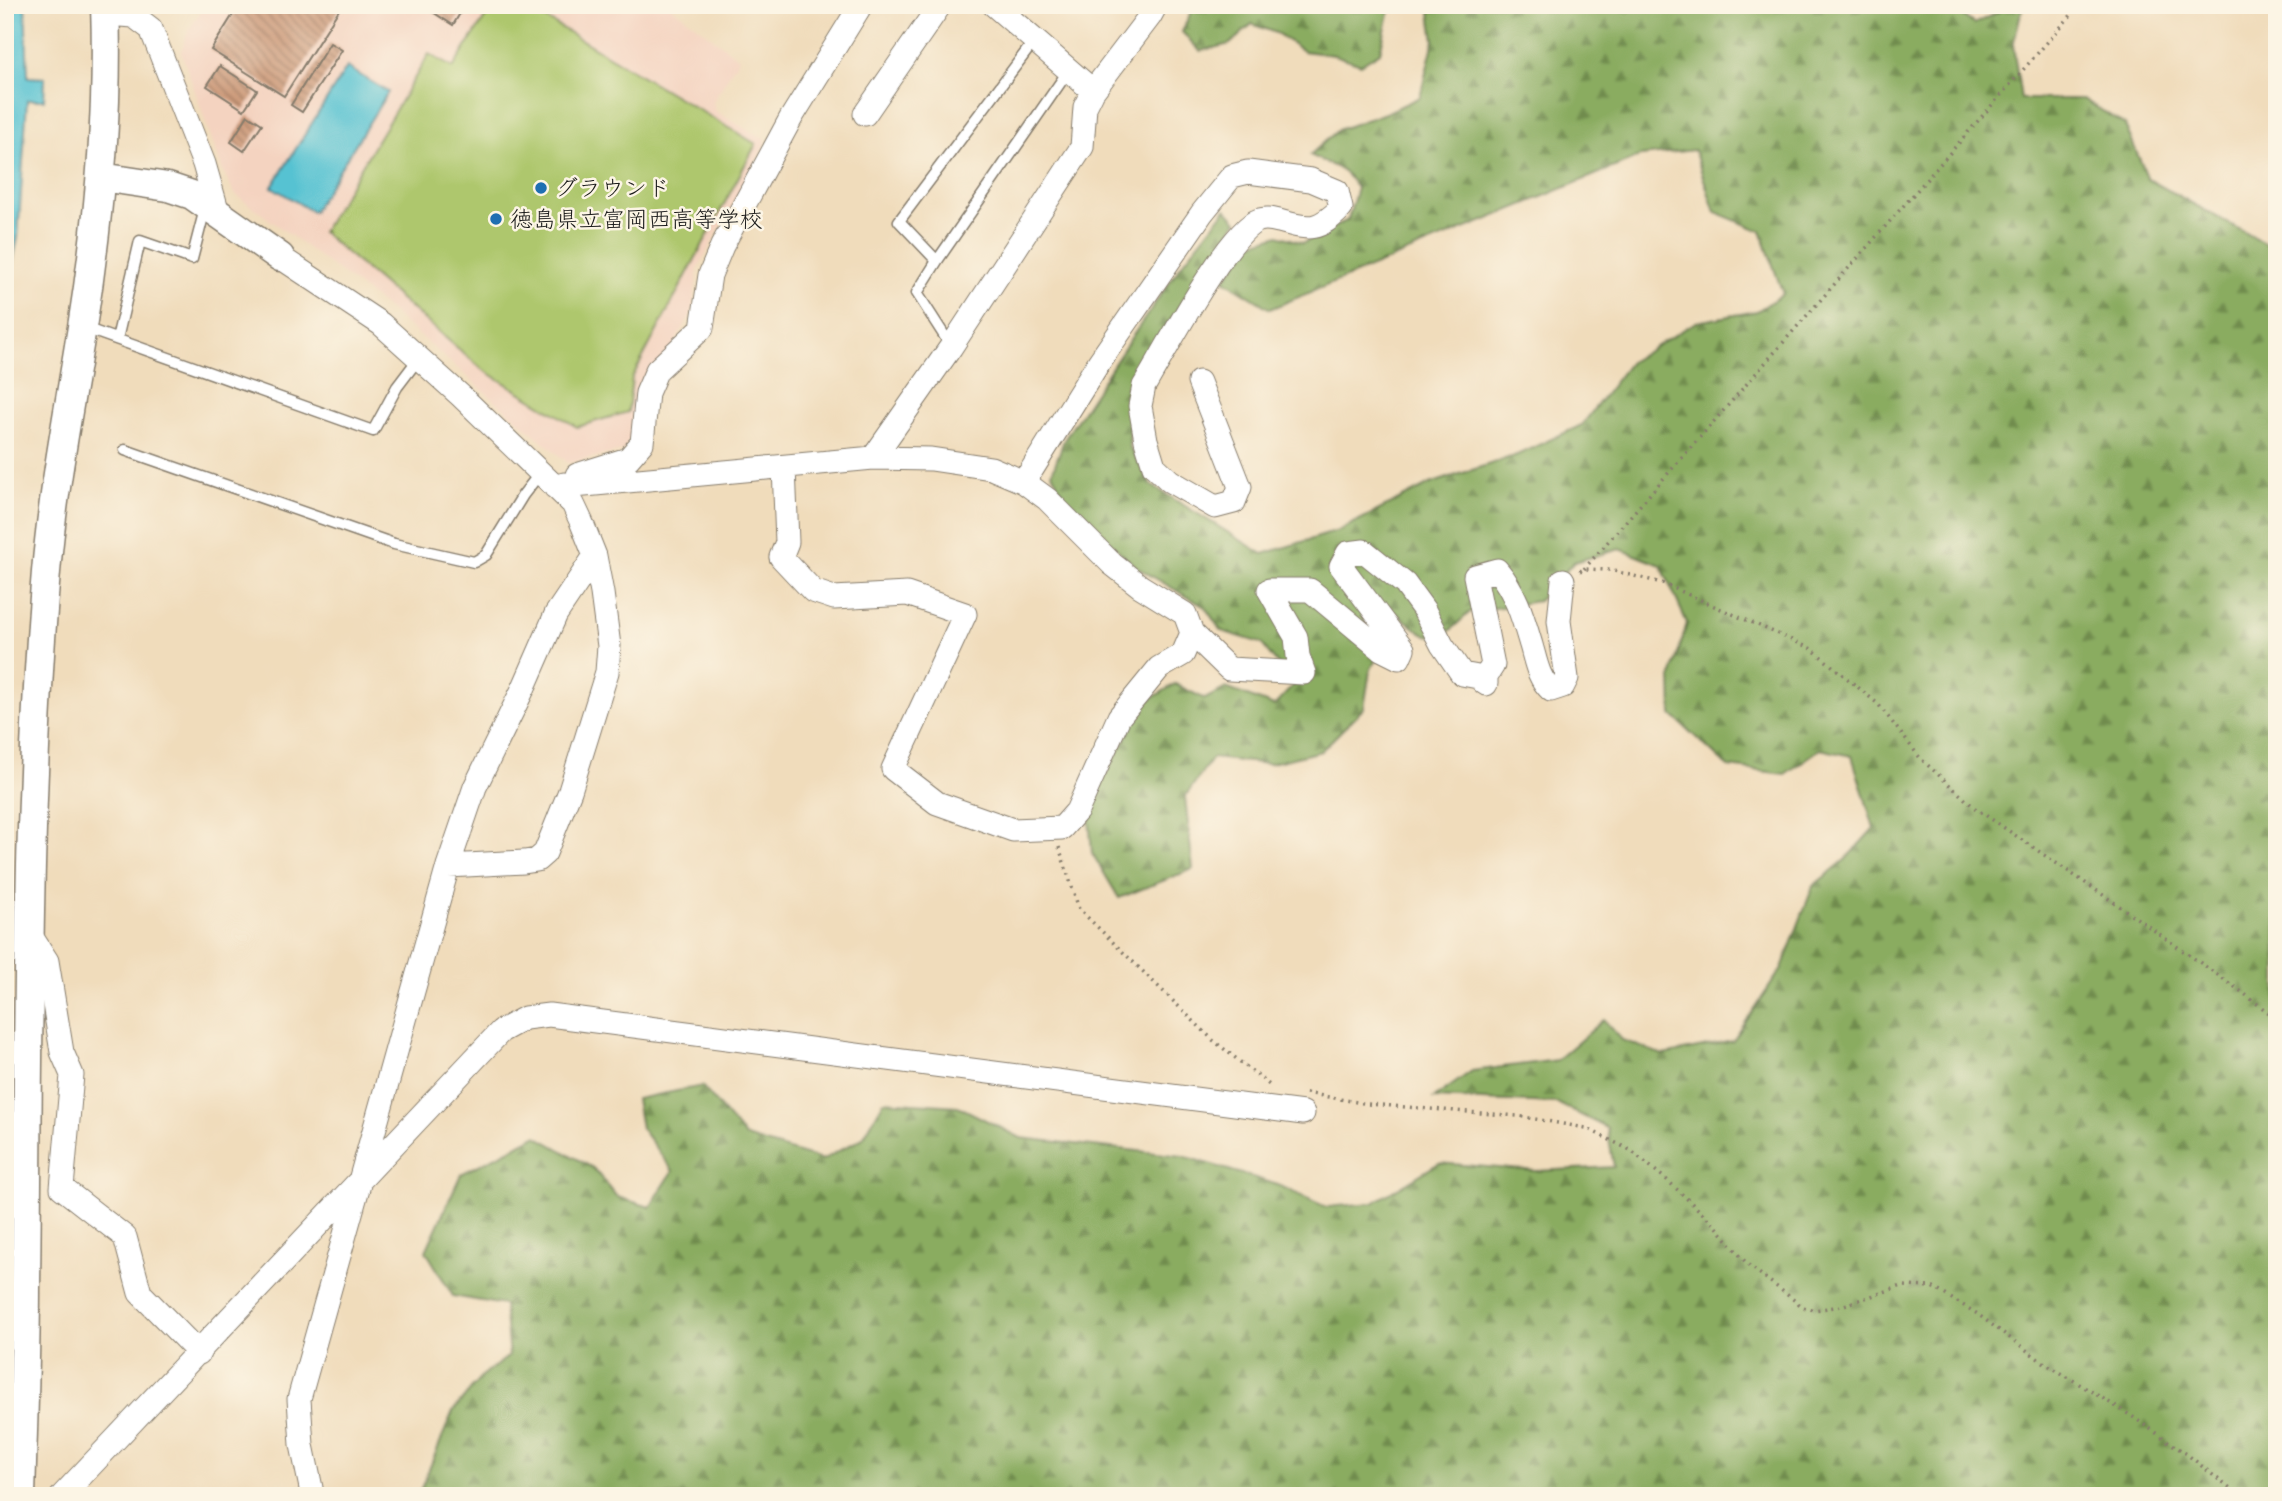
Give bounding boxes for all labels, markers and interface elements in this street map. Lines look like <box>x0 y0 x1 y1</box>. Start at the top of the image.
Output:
place label: グラウンド <box>555 174 670 203</box>
marker: グラウンド <box>533 180 549 196</box>
place label: 徳島県立富岡西高等学校 <box>510 205 763 234</box>
marker: 徳島県立富岡西高等学校 <box>488 211 504 227</box>

